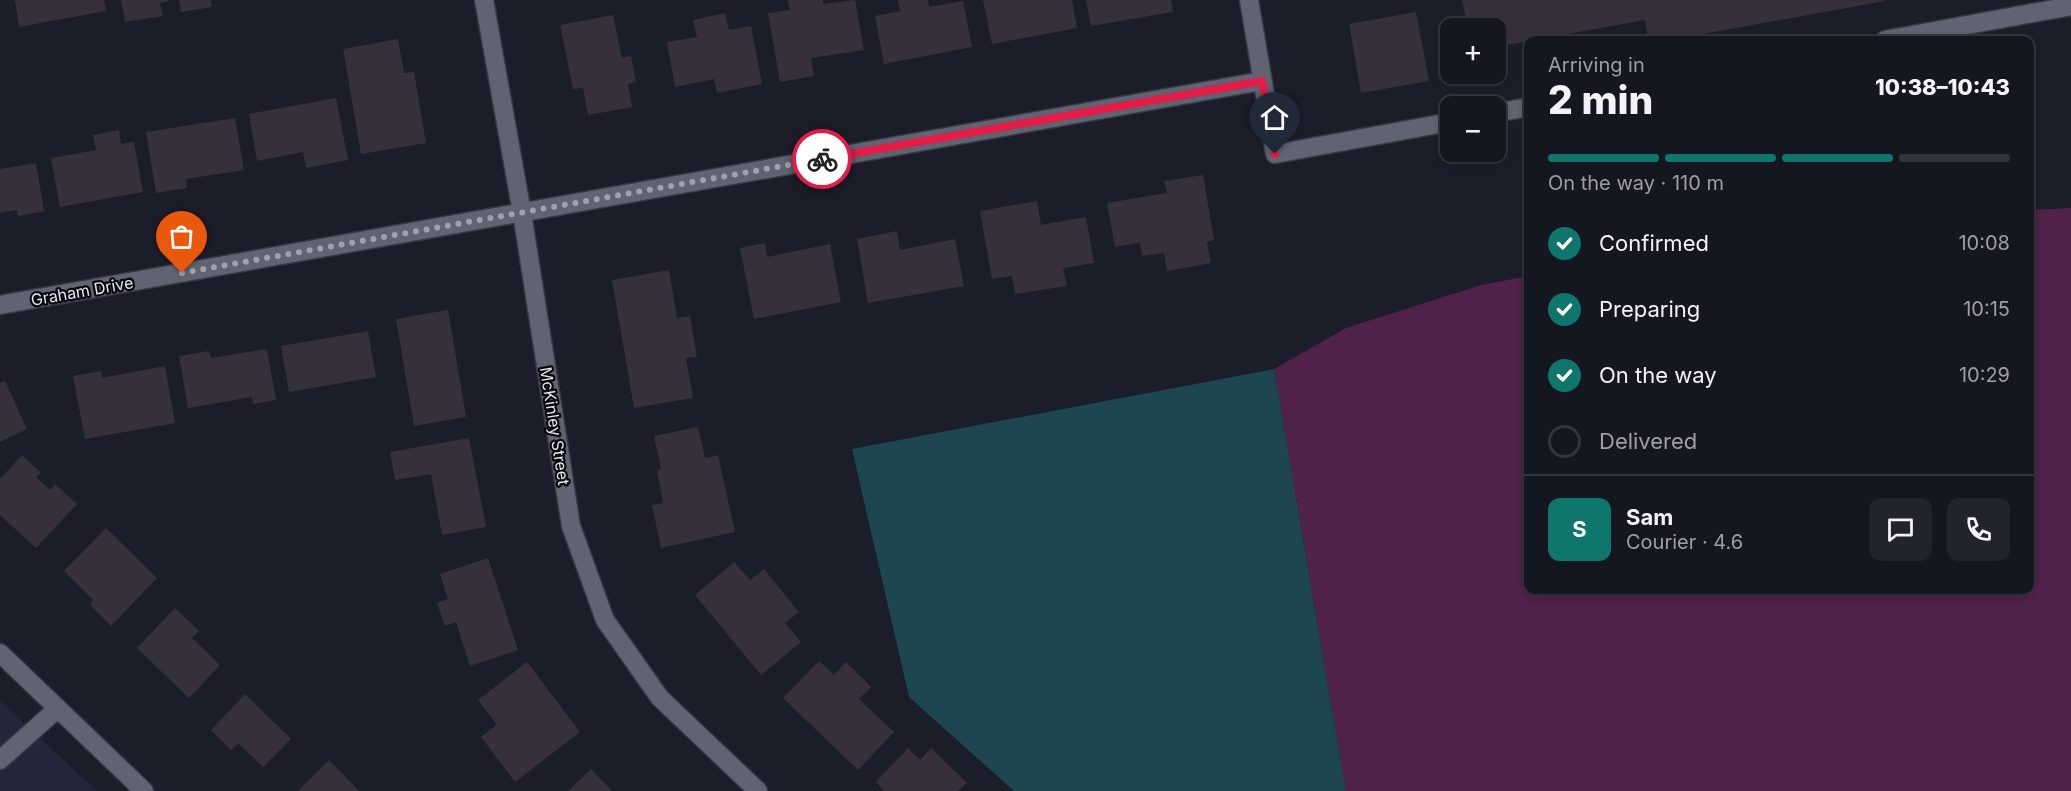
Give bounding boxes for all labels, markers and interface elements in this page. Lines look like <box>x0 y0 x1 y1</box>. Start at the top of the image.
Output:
map controls <box>1440 18 1506 162</box>
button: + <box>1440 18 1506 84</box>
text: Arriving in <box>1548 53 1645 77</box>
text: 10:38–10:43 <box>1875 74 2010 100</box>
text: 2 min <box>1548 76 1653 123</box>
pin <box>1249 92 1300 154</box>
button: − <box>1440 96 1506 162</box>
icon: home <box>1258 101 1291 134</box>
courier <box>792 129 852 189</box>
icon: bike <box>806 143 839 176</box>
text: On the way · 110 m <box>1548 171 1724 195</box>
pin <box>156 211 207 273</box>
icon: bag <box>165 220 198 253</box>
icon: check <box>1548 227 1581 260</box>
text: Confirmed <box>1599 230 1709 256</box>
text: 10:08 <box>1958 231 2010 255</box>
street label: Graham Drive <box>29 272 135 310</box>
icon: check <box>1548 293 1581 326</box>
text: Preparing <box>1599 296 1700 322</box>
text: 10:15 <box>1963 297 2010 321</box>
icon: check <box>1548 359 1581 392</box>
text: On the way <box>1599 362 1717 388</box>
text: 10:29 <box>1959 363 2010 387</box>
street label: McKinley Street <box>536 365 574 487</box>
text: Delivered <box>1599 428 1697 454</box>
button: chat <box>1869 498 1932 561</box>
button: phone <box>1947 498 2010 561</box>
text: Sam <box>1626 504 1673 530</box>
text: S <box>1572 516 1587 542</box>
text: Courier · 4.6 <box>1626 530 1743 554</box>

